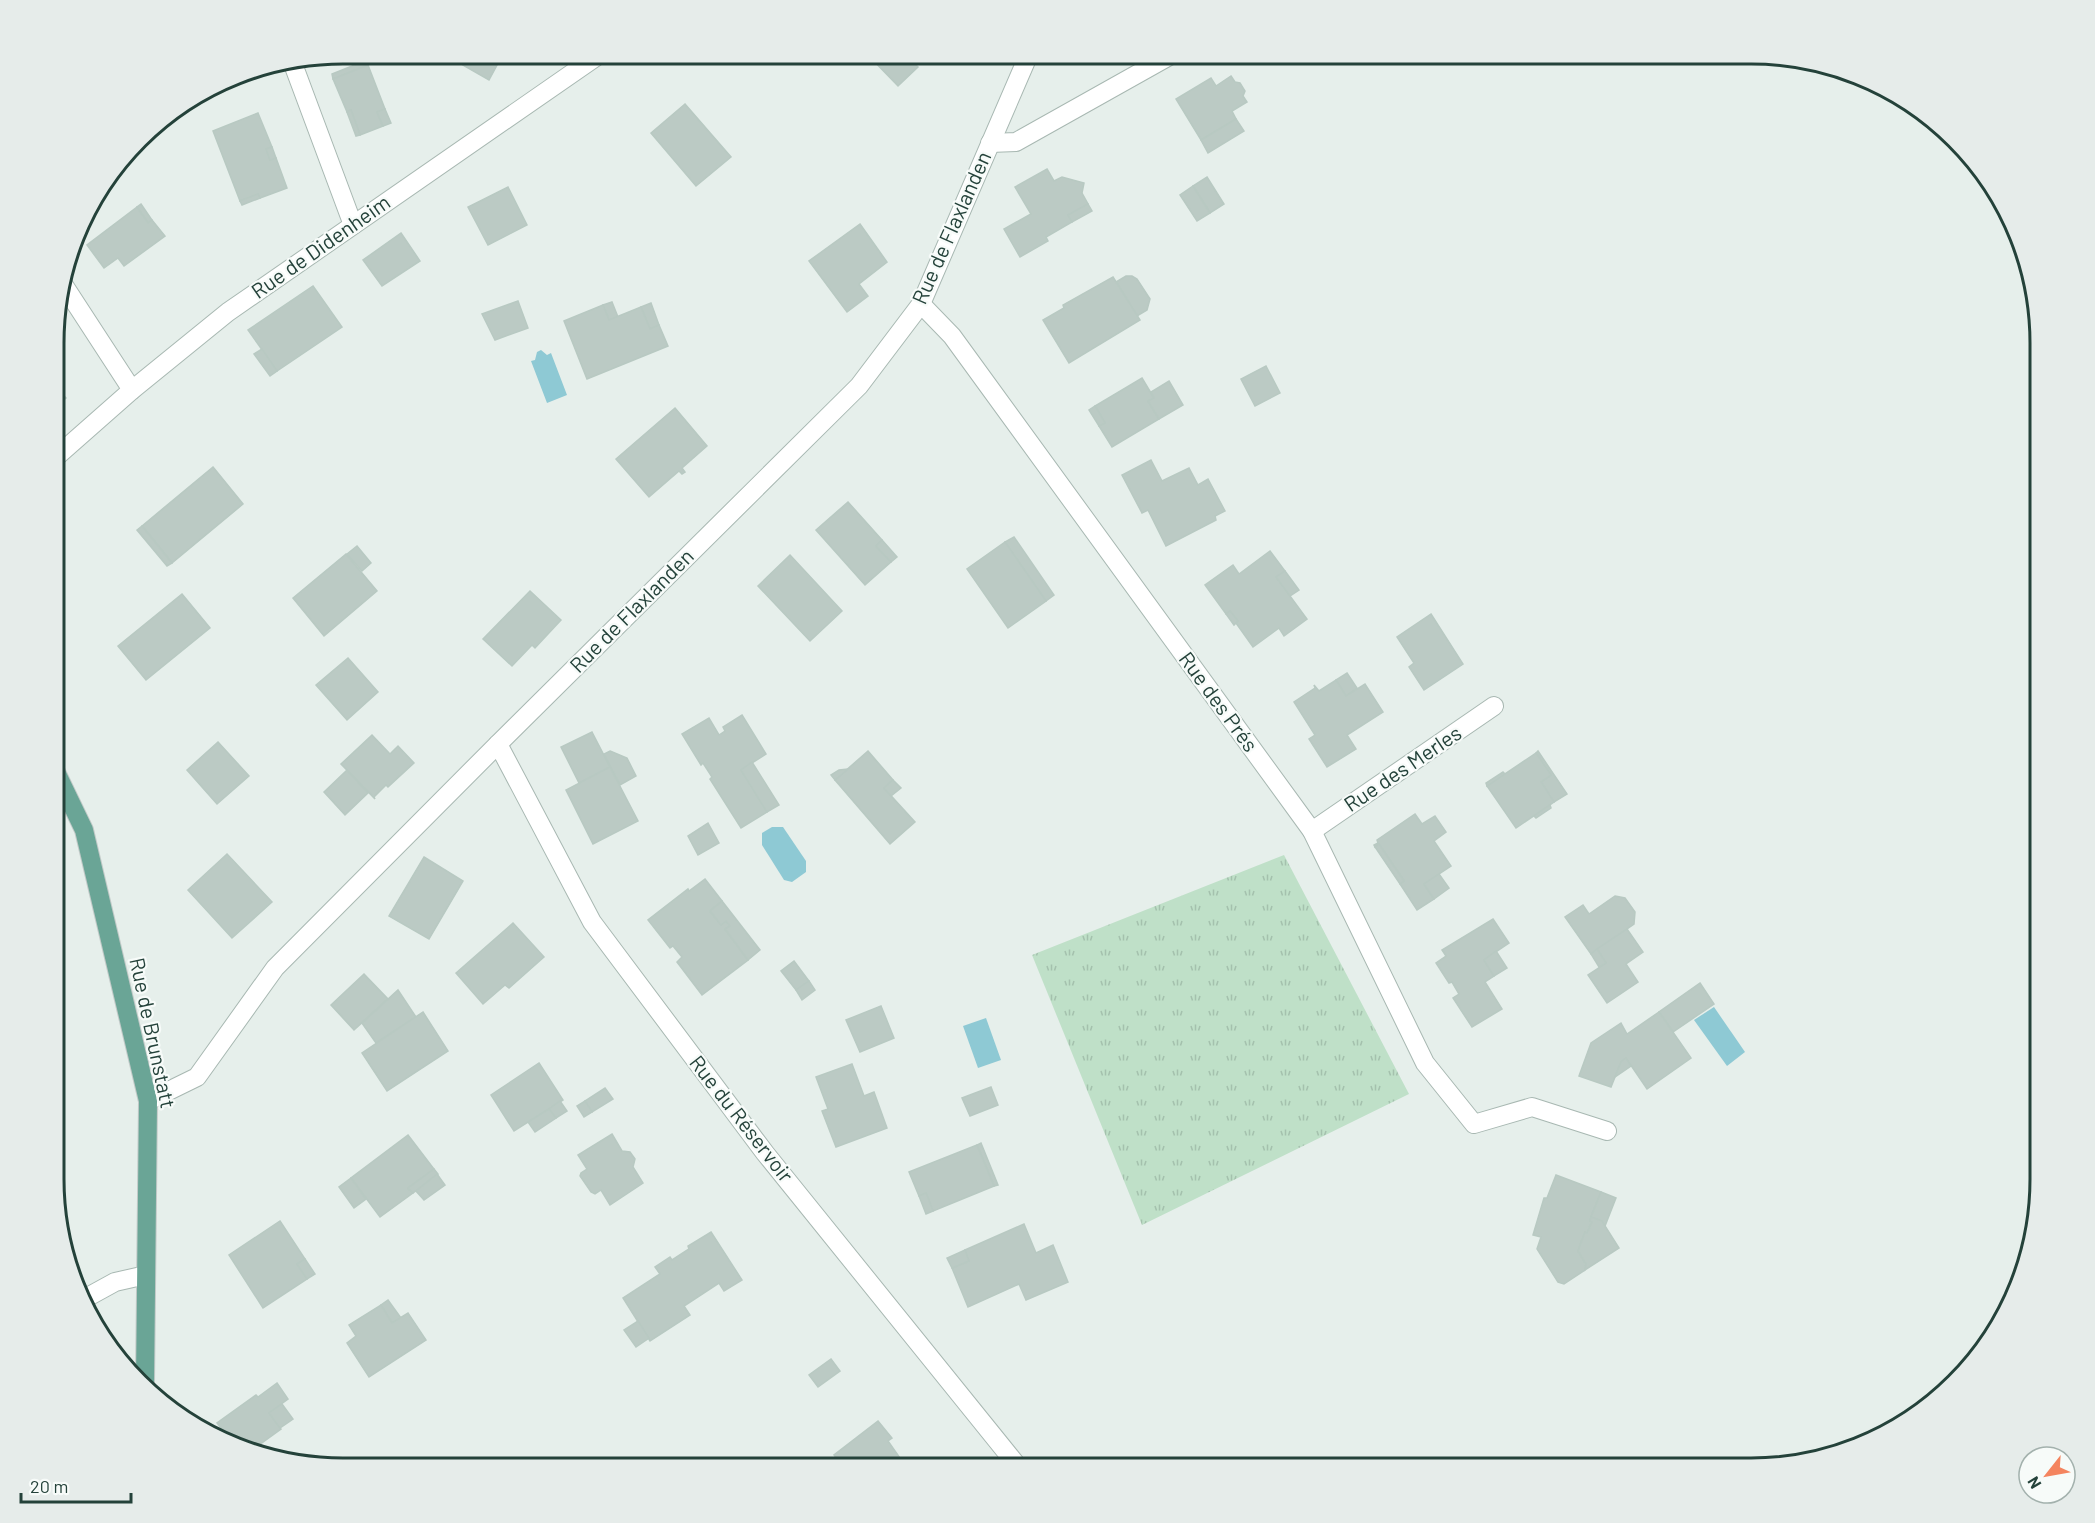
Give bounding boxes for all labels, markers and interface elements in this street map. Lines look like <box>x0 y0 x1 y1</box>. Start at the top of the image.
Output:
street label: Rue de Flaxlanden <box>906 147 996 308</box>
street label: Rue de Didenheim <box>246 189 394 303</box>
street label: Rue de Flaxlanden <box>564 543 698 677</box>
street label: Rue des Prés <box>1175 646 1264 756</box>
street label: Rue des Merles <box>1339 719 1466 816</box>
street label: Rue de Brunstatt <box>125 955 182 1110</box>
street label: Rue du Réservoir <box>685 1050 800 1187</box>
north arrow <box>2017 1445 2077 1505</box>
scale bar <box>21 1466 130 1504</box>
text: N <box>2023 1474 2045 1492</box>
text: 20 m <box>30 1475 68 1497</box>

